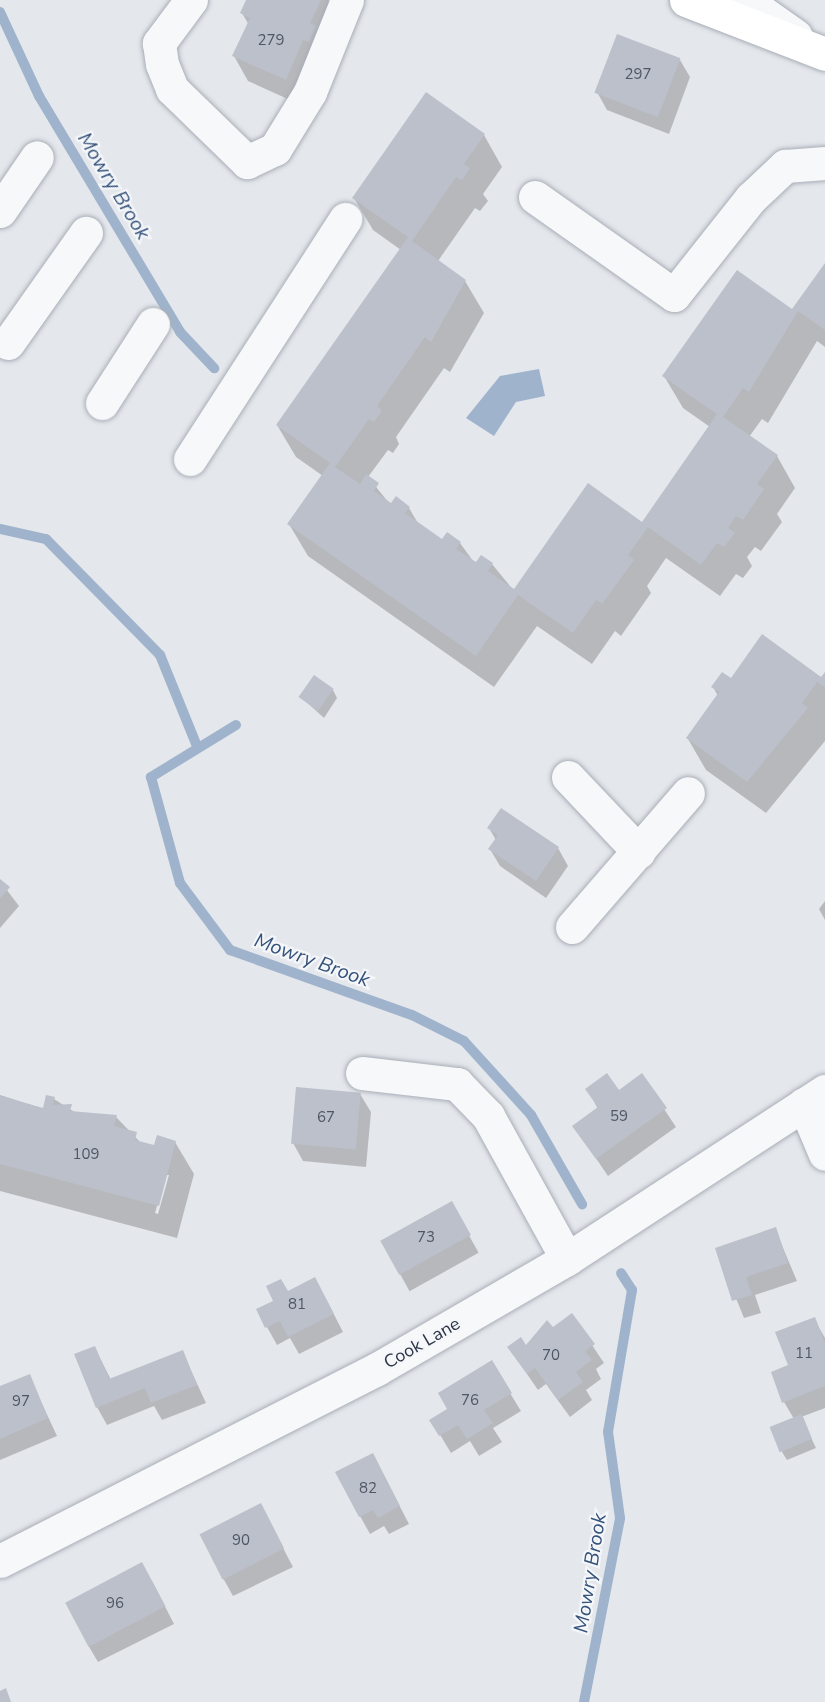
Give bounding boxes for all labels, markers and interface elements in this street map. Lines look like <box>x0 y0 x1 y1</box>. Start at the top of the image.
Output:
house number: 279 <box>258 32 284 50</box>
house number: 297 <box>625 66 651 84</box>
water label: Mowry Brook <box>73 128 155 244</box>
water label: Mowry Brook <box>251 928 373 992</box>
house number: 59 <box>610 1108 628 1126</box>
house number: 67 <box>317 1109 335 1127</box>
house number: 109 <box>73 1146 99 1164</box>
house number: 73 <box>417 1229 435 1247</box>
house number: 81 <box>288 1296 306 1314</box>
street label: Cook Lane <box>380 1313 464 1373</box>
house number: 11 <box>795 1345 813 1363</box>
house number: 70 <box>542 1347 560 1365</box>
house number: 76 <box>461 1392 479 1410</box>
house number: 97 <box>12 1393 30 1411</box>
house number: 82 <box>359 1480 377 1498</box>
water label: Mowry Brook <box>569 1511 611 1635</box>
house number: 90 <box>232 1532 250 1550</box>
house number: 96 <box>106 1595 124 1613</box>

